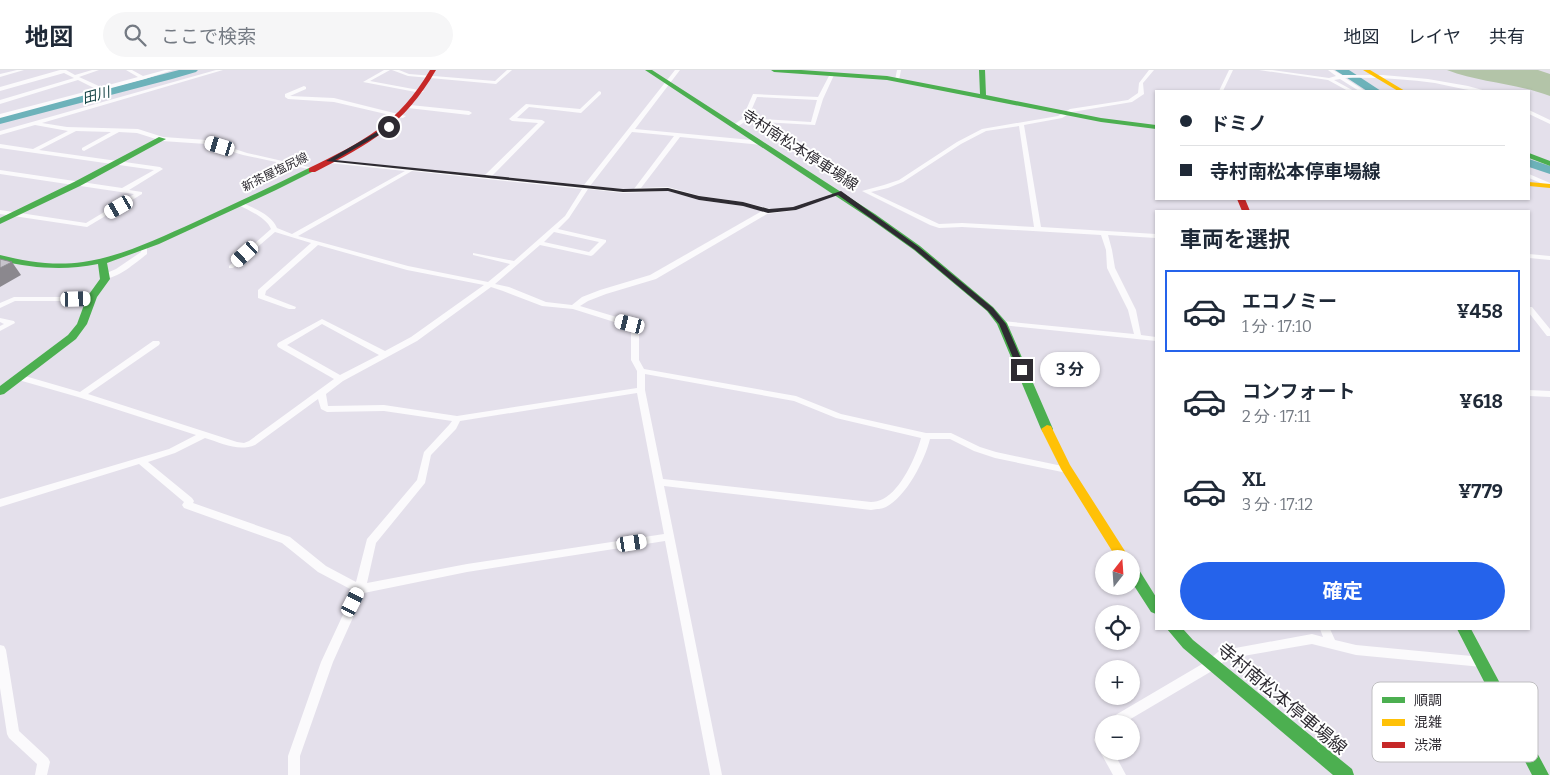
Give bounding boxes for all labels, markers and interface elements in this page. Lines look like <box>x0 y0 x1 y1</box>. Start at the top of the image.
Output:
search box <box>103 12 453 57</box>
icon: search <box>121 21 149 49</box>
text: 地図 <box>25 23 73 51</box>
text: ここで検索 <box>161 25 256 48</box>
text: 地図 <box>1344 26 1380 48</box>
text: レイヤ <box>1408 26 1461 48</box>
text: 共有 <box>1489 26 1525 48</box>
water label: 田川 <box>80 83 114 107</box>
street label: 寺村南松本停車場線 <box>738 106 862 194</box>
text: ドミノ <box>1210 112 1267 135</box>
route start <box>378 116 400 138</box>
car <box>203 134 236 158</box>
street label: 新茶屋塩尻線 <box>240 150 310 194</box>
text: 寺村南松本停車場線 <box>1210 160 1381 183</box>
car <box>102 193 135 221</box>
text: 車両を選択 <box>1180 226 1290 253</box>
car <box>228 238 261 270</box>
icon: car <box>1182 289 1227 334</box>
text: エコノミー <box>1242 290 1337 313</box>
car <box>60 291 91 307</box>
text: ¥458 <box>1456 300 1503 323</box>
car <box>613 313 646 335</box>
text: 1 分 · 17:10 <box>1242 317 1312 336</box>
callout: 3 分 <box>1040 352 1100 388</box>
route end <box>1011 359 1033 381</box>
text: 3 分 <box>1056 360 1084 379</box>
icon: car <box>1182 379 1227 424</box>
text: コンフォート <box>1242 380 1355 403</box>
text: ¥618 <box>1459 390 1503 413</box>
text: 2 分 · 17:11 <box>1242 407 1310 426</box>
text: XL <box>1242 468 1266 491</box>
icon: car <box>1182 469 1227 514</box>
text: ¥779 <box>1458 480 1503 503</box>
text: 3 分 · 17:12 <box>1242 495 1313 514</box>
car <box>616 533 647 553</box>
north arrow <box>1095 550 1140 595</box>
map controls <box>1095 550 1140 760</box>
button: 確定 <box>1180 562 1505 620</box>
car <box>339 585 366 619</box>
button: locate <box>1095 605 1140 650</box>
street label: 寺村南松本停車場線 <box>1213 639 1351 759</box>
button: + <box>1095 660 1140 705</box>
legend <box>1372 682 1538 762</box>
text: 順調 <box>1414 692 1442 709</box>
text: 混雑 <box>1414 714 1442 731</box>
button: − <box>1095 715 1140 760</box>
text: 渋滞 <box>1414 737 1442 754</box>

